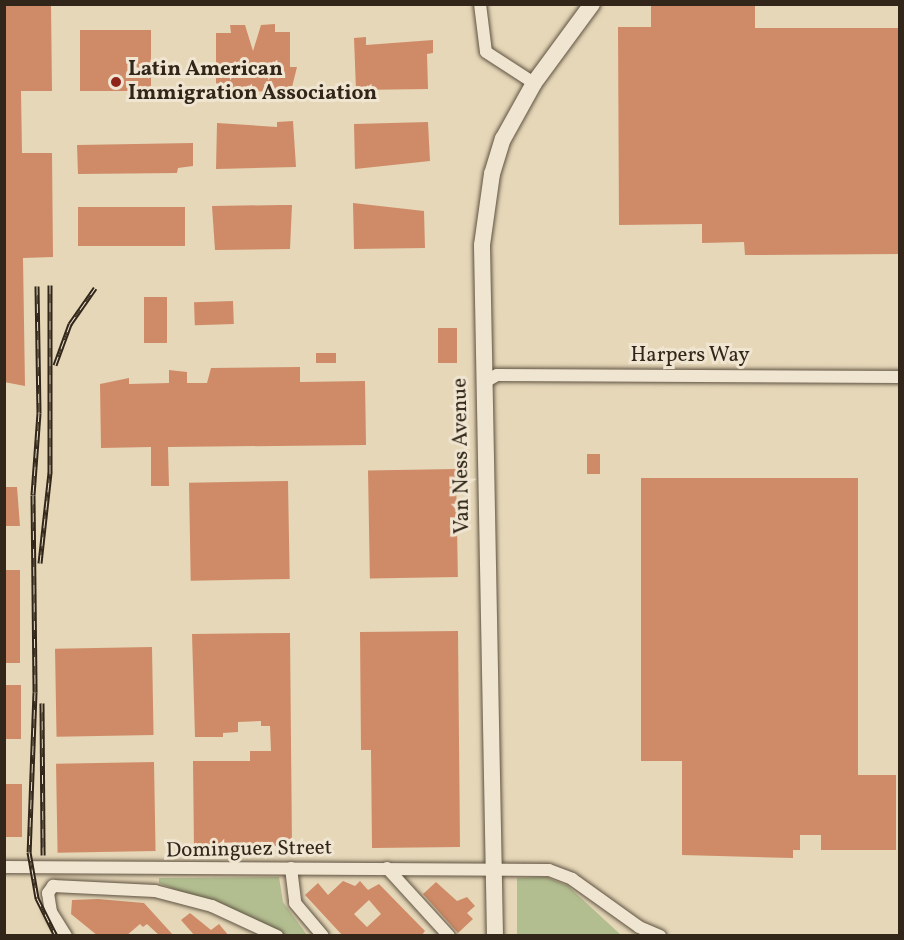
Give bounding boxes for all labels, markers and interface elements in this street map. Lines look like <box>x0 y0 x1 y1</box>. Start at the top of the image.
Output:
place label: Latin American Immigration Association <box>128 57 377 107</box>
marker: Latin American Immigration Association <box>109 75 123 89</box>
street label: Harpers Way <box>630 343 750 369</box>
street label: Van Ness Avenue <box>448 378 476 534</box>
street label: Dominguez Street <box>166 836 332 864</box>

